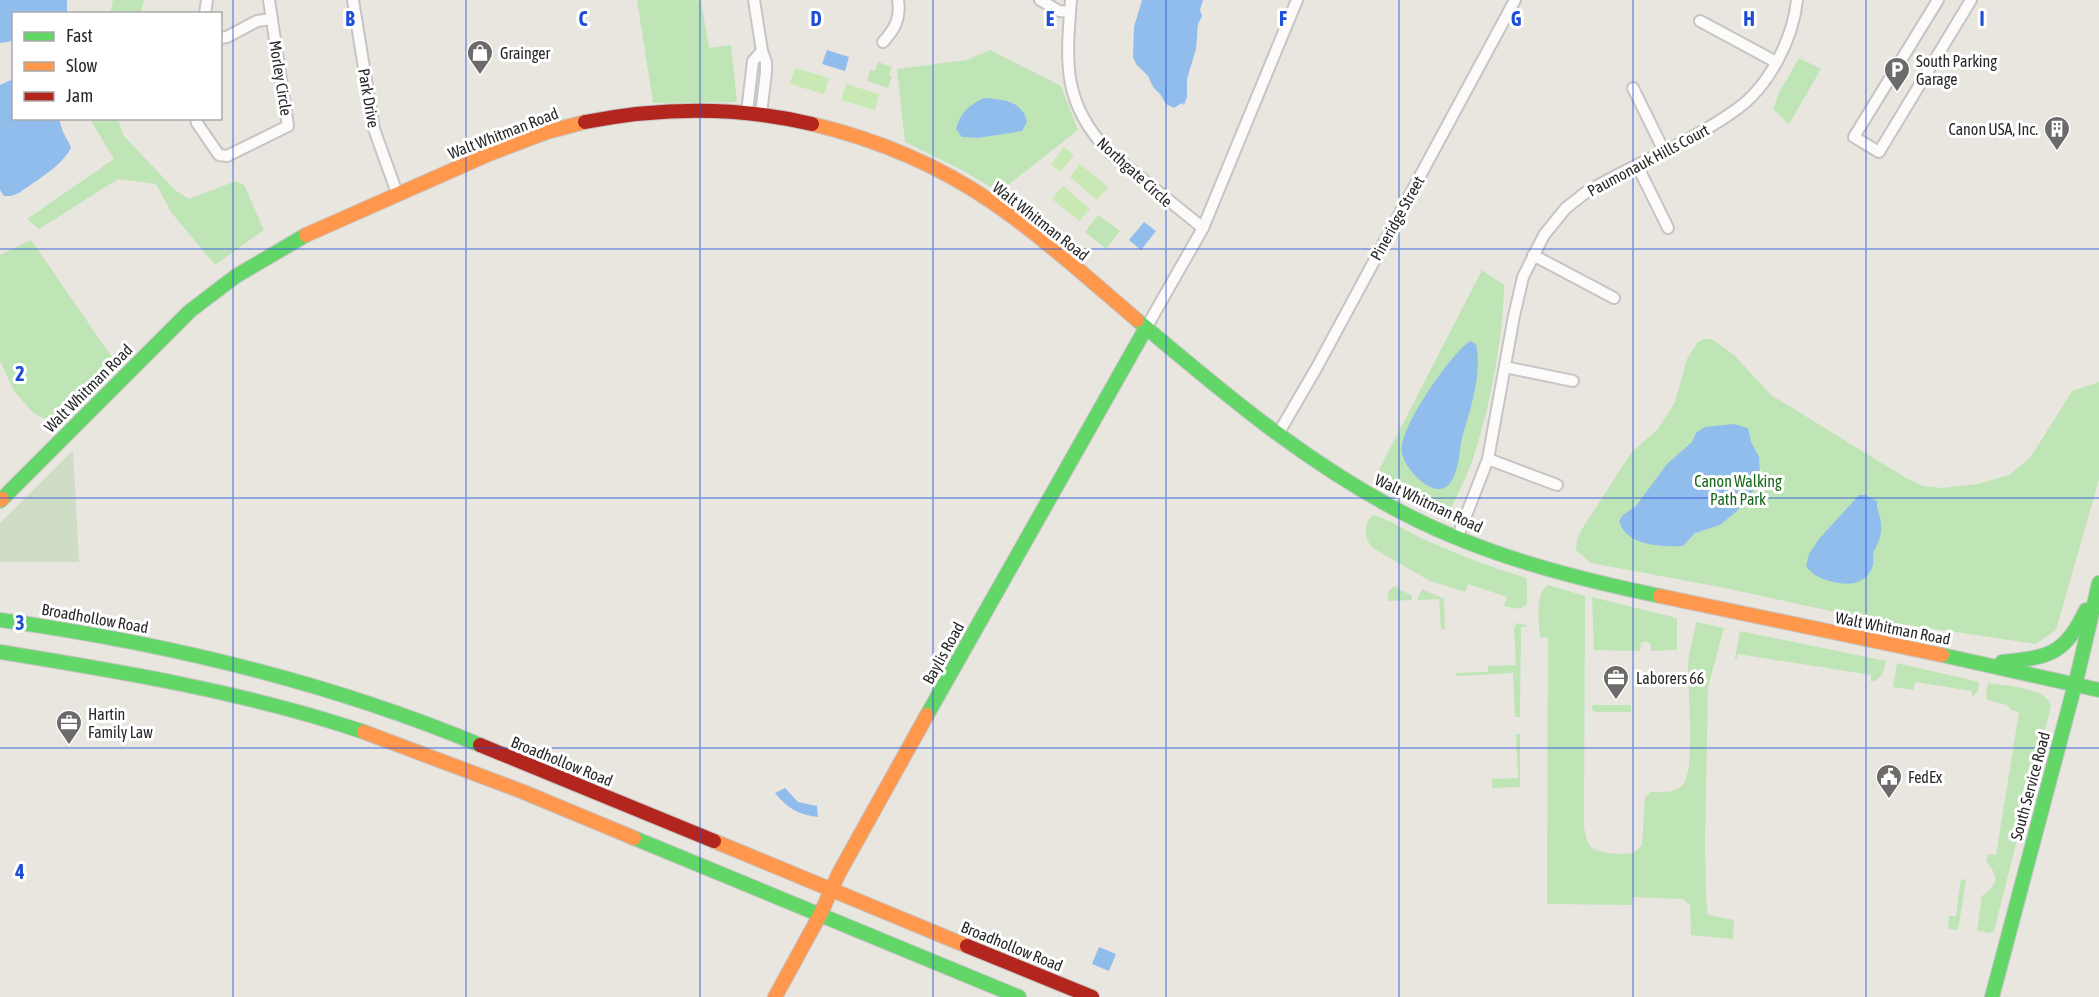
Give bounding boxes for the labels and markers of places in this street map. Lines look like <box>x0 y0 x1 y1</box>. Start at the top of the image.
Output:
shop icon: Grainger <box>465 38 495 76</box>
place label: Grainger <box>500 44 551 63</box>
place label: South Parking Garage <box>1916 52 1997 89</box>
parking icon: South Parking Garage <box>1882 55 1912 93</box>
building icon: Canon USA, Inc. <box>2042 114 2072 152</box>
place label: Canon USA, Inc. <box>1948 120 2038 138</box>
office icon: Laborers 66 <box>1601 663 1631 701</box>
place label: Laborers 66 <box>1636 669 1704 687</box>
place label: Hartin Family Law <box>88 705 153 742</box>
office icon: Hartin Family Law <box>54 708 84 746</box>
public building icon: FedEx <box>1874 762 1904 800</box>
place label: FedEx <box>1908 768 1943 786</box>

